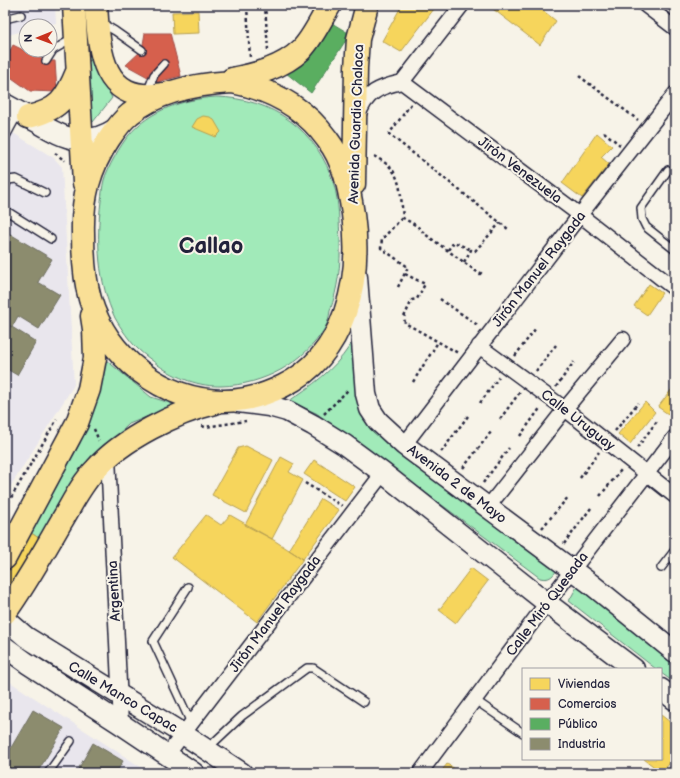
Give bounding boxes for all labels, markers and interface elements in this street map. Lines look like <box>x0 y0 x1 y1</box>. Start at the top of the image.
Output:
north arrow <box>18 18 58 58</box>
text: N <box>22 34 35 42</box>
street label: Avenida Guardia Chalaca <box>345 44 367 204</box>
street label: Jirón Venezuela <box>475 133 565 207</box>
street label: Jirón Manuel Raygada <box>489 208 589 330</box>
district label: Callao <box>179 233 243 260</box>
street label: Calle Uruguay <box>538 386 619 455</box>
street label: Avenida 2 de Mayo <box>404 441 510 527</box>
street label: Calle Miró Quesada <box>502 549 592 659</box>
street label: Jirón Manuel Raygada <box>226 552 325 676</box>
street label: Argentina <box>104 560 124 622</box>
street label: Calle Manco Capac <box>65 658 181 736</box>
legend <box>522 668 662 760</box>
text: Viviendas <box>558 677 610 692</box>
text: Comercios <box>558 697 616 712</box>
text: Público <box>558 717 598 732</box>
text: Industria <box>558 737 606 752</box>

